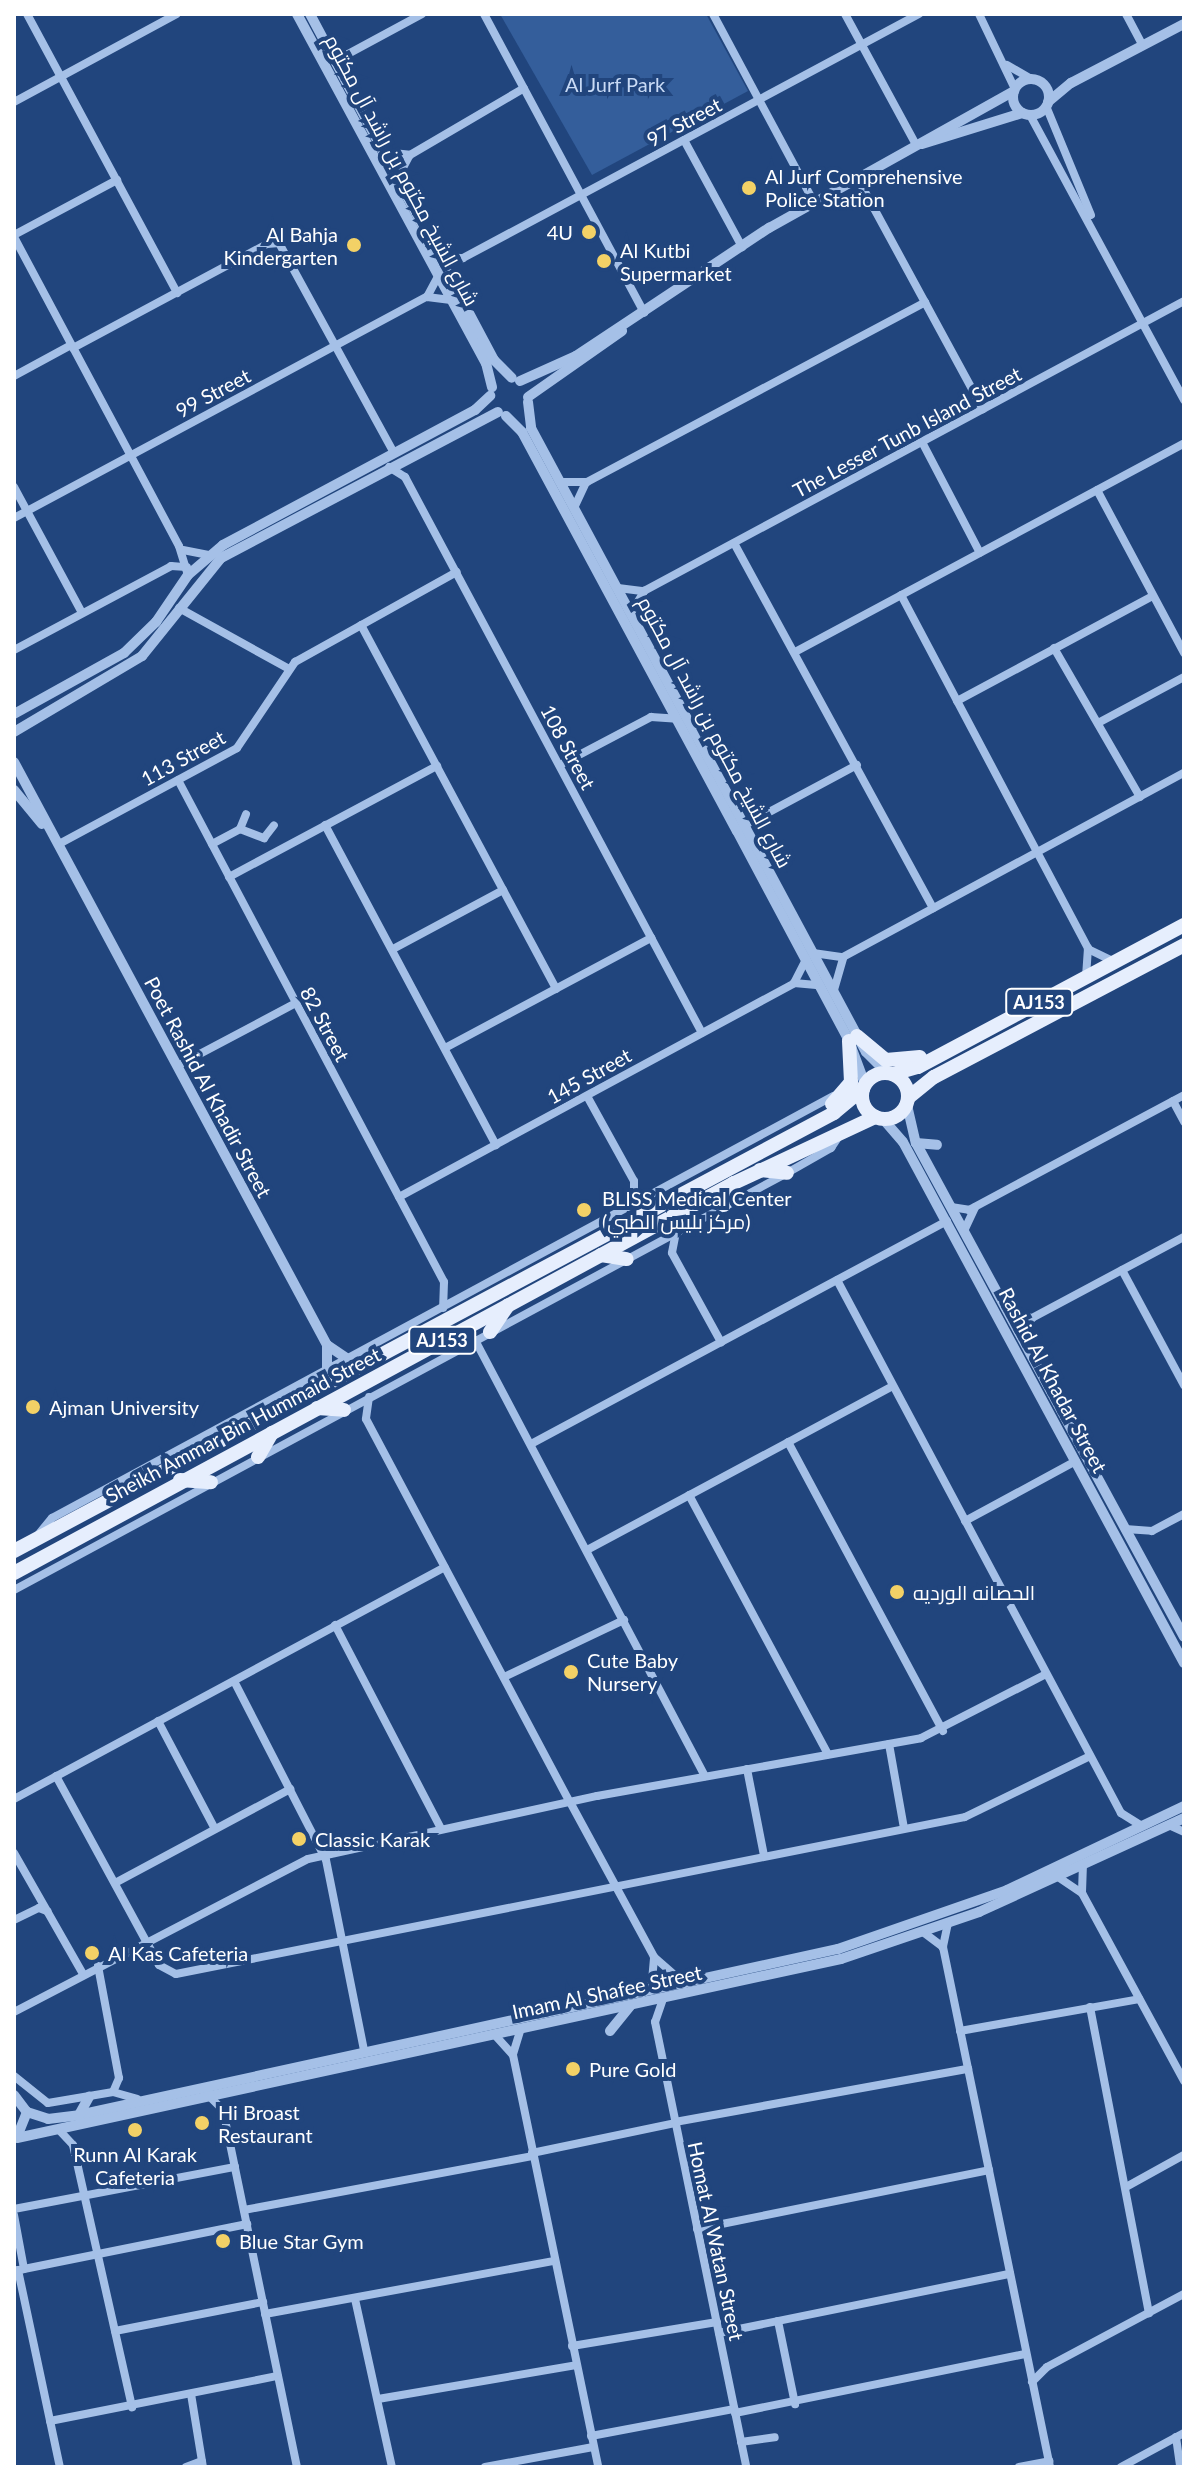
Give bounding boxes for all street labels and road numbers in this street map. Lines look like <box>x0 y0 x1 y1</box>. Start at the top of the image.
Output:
street label: شارع الشيخ مكتوم بن راشد آل مكتوم <box>320 30 484 310</box>
street label: 97 Street <box>643 92 725 152</box>
street label: The Lesser Tunb Island Street <box>788 361 1026 503</box>
street label: 99 Street <box>172 363 254 423</box>
street label: شارع الشيخ مكتوم بن راشد آل مكتوم <box>633 592 797 872</box>
street label: 108 Street <box>536 700 600 794</box>
street label: 113 Street <box>137 725 229 791</box>
street label: Poet Rashid Al Khadir Street <box>139 972 277 1202</box>
street label: 82 Street <box>295 983 355 1065</box>
road number: AJ153 <box>1005 988 1073 1016</box>
street label: 145 Street <box>543 1043 635 1109</box>
street label: Rashid Al Khadar Street <box>994 1283 1112 1477</box>
road number: AJ153 <box>408 1326 476 1354</box>
street label: Sheikh Ammar Bin Hummaid Street <box>101 1342 385 1508</box>
street label: Imam Al Shafee Street <box>510 1960 704 2024</box>
street label: Homat Al Watan Street <box>683 2139 749 2343</box>

